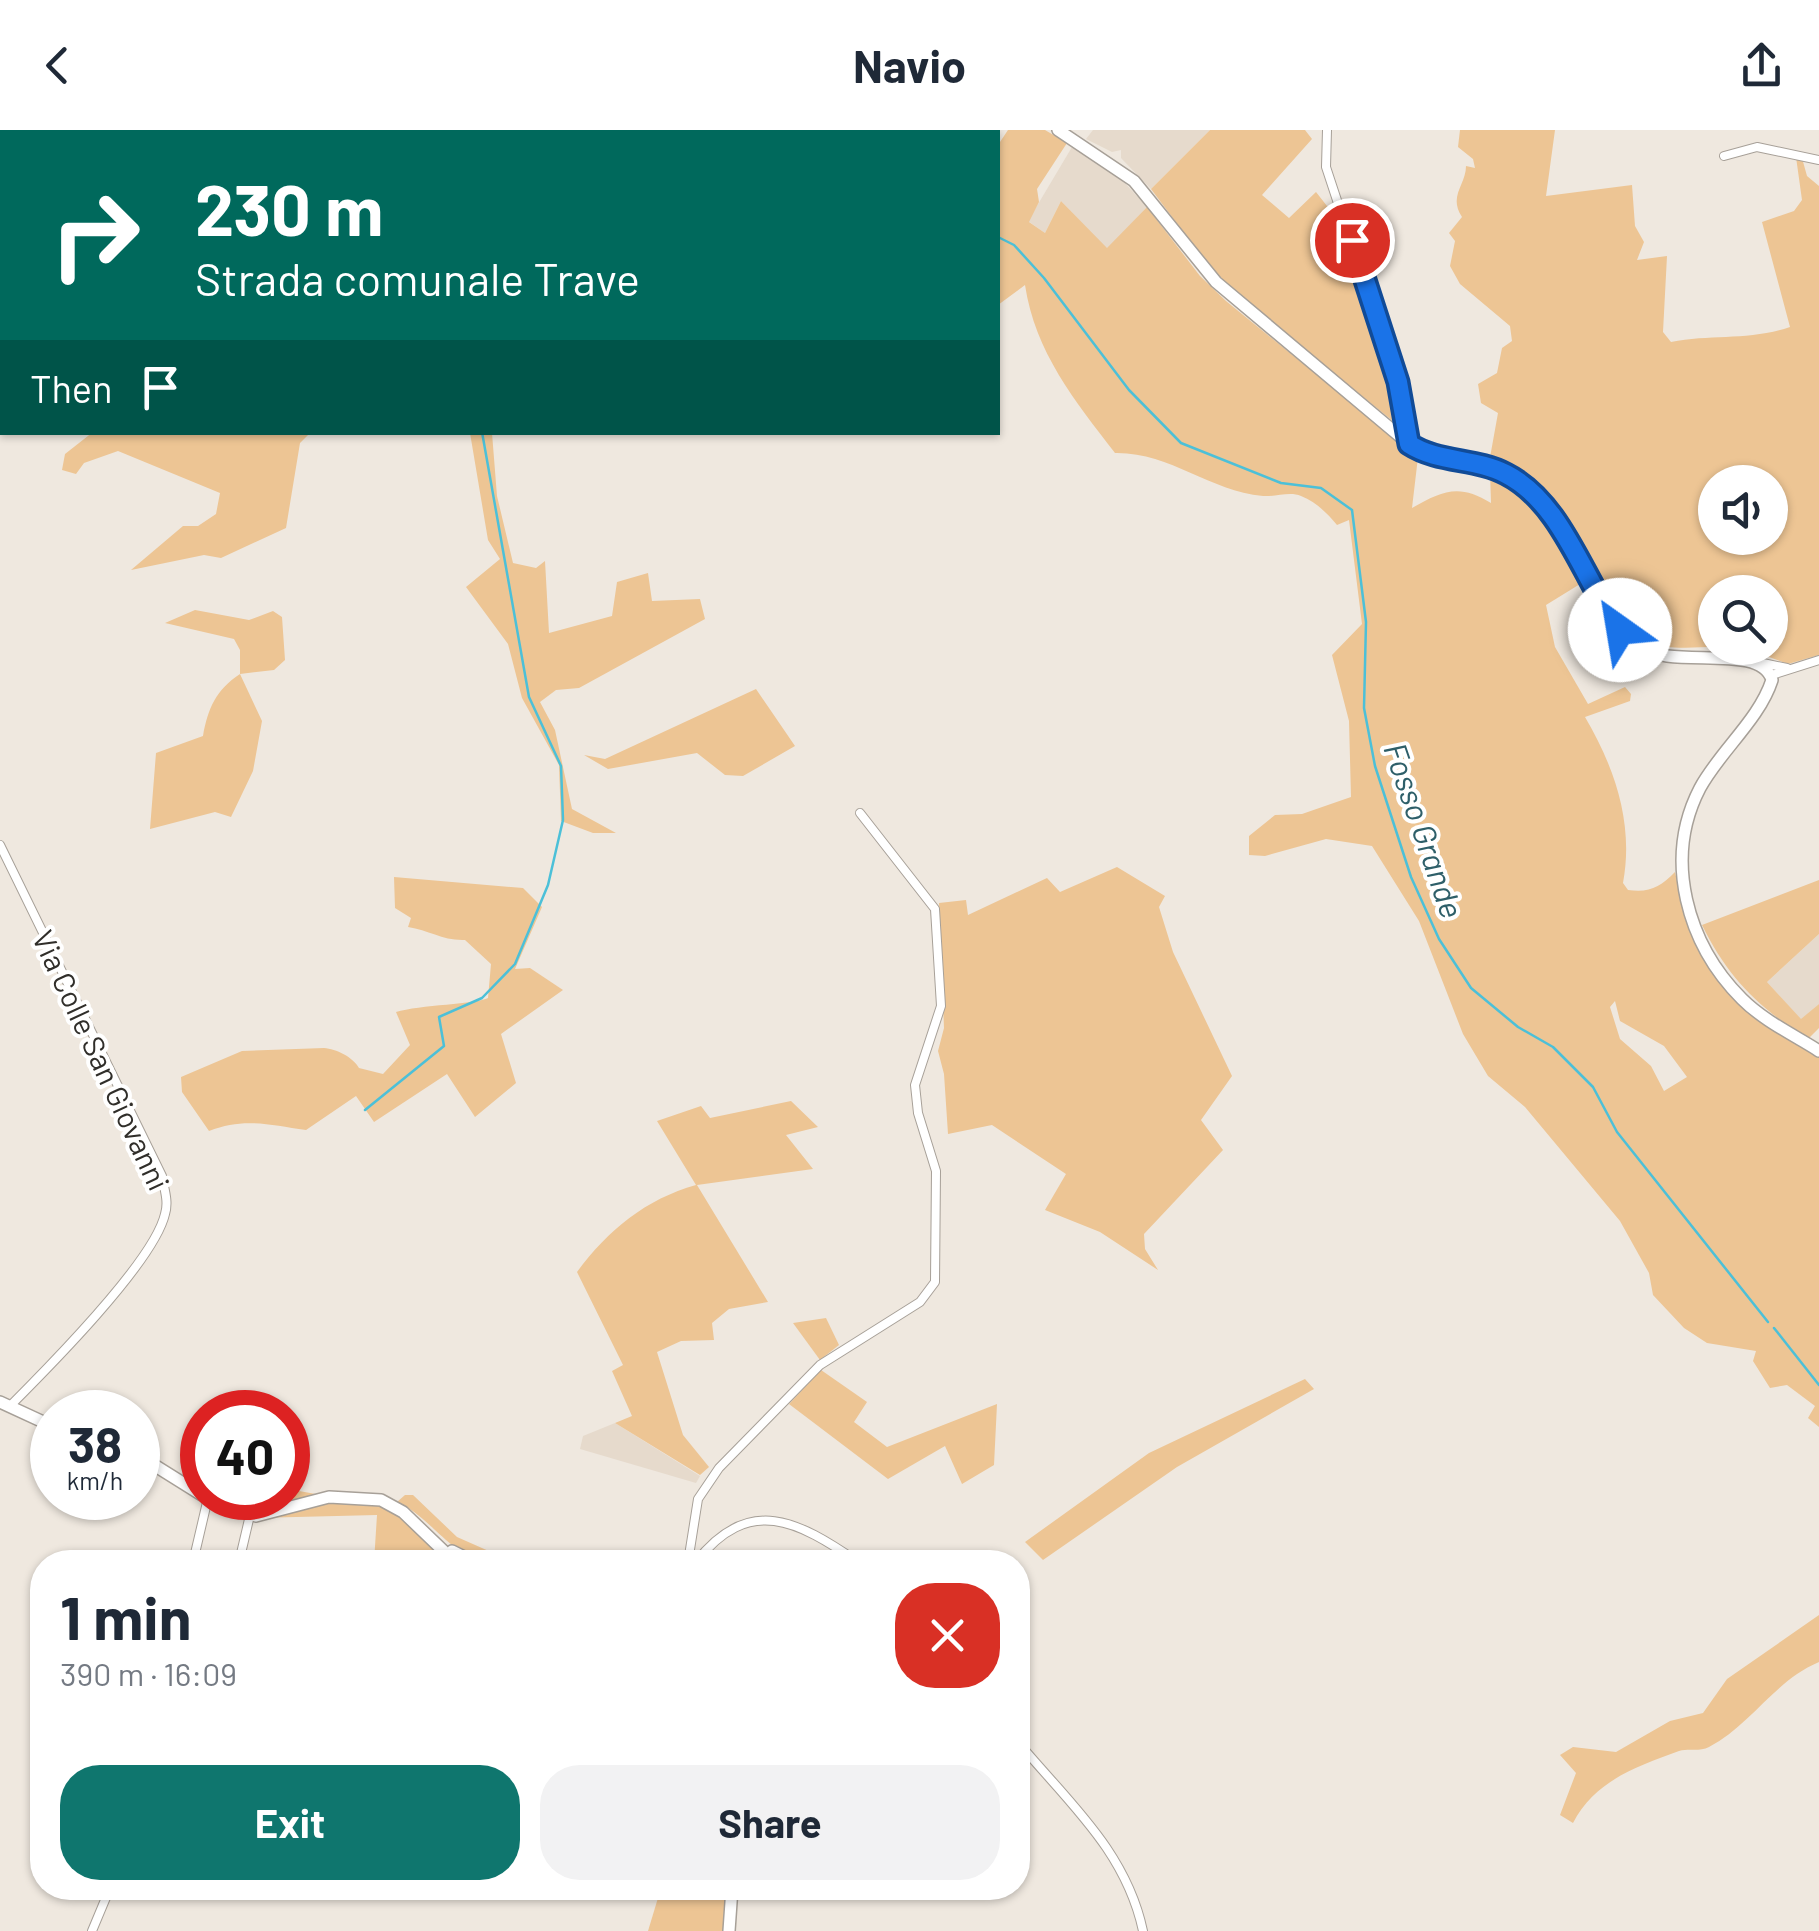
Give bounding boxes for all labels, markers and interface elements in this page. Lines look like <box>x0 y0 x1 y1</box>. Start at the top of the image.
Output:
icon: back <box>30 38 85 93</box>
text: Navio <box>853 38 966 92</box>
icon: share <box>1734 38 1789 93</box>
text: 230 m <box>195 166 383 250</box>
icon: right <box>30 170 160 300</box>
pin <box>1310 198 1395 283</box>
icon: arrive <box>1325 213 1380 268</box>
text: Strada comunale Trave <box>195 251 640 305</box>
icon: arrive <box>133 360 188 415</box>
text: Then <box>30 365 113 411</box>
map controls <box>1698 465 1788 665</box>
button: sound <box>1698 465 1788 555</box>
button: search <box>1698 575 1788 665</box>
position arrow <box>1568 578 1672 682</box>
water label: Fosso Grande <box>1377 737 1473 923</box>
street label: Via Colle San Giovanni <box>26 924 178 1196</box>
speed limit sign: 40 <box>180 1390 310 1520</box>
text: 38 <box>68 1413 122 1473</box>
text: km/h <box>67 1465 123 1495</box>
text: 1 min <box>60 1580 191 1652</box>
button: close <box>895 1583 1000 1688</box>
text: 390 m · 16:09 <box>60 1654 237 1692</box>
button: Exit <box>60 1765 520 1880</box>
button: Share <box>540 1765 1000 1880</box>

